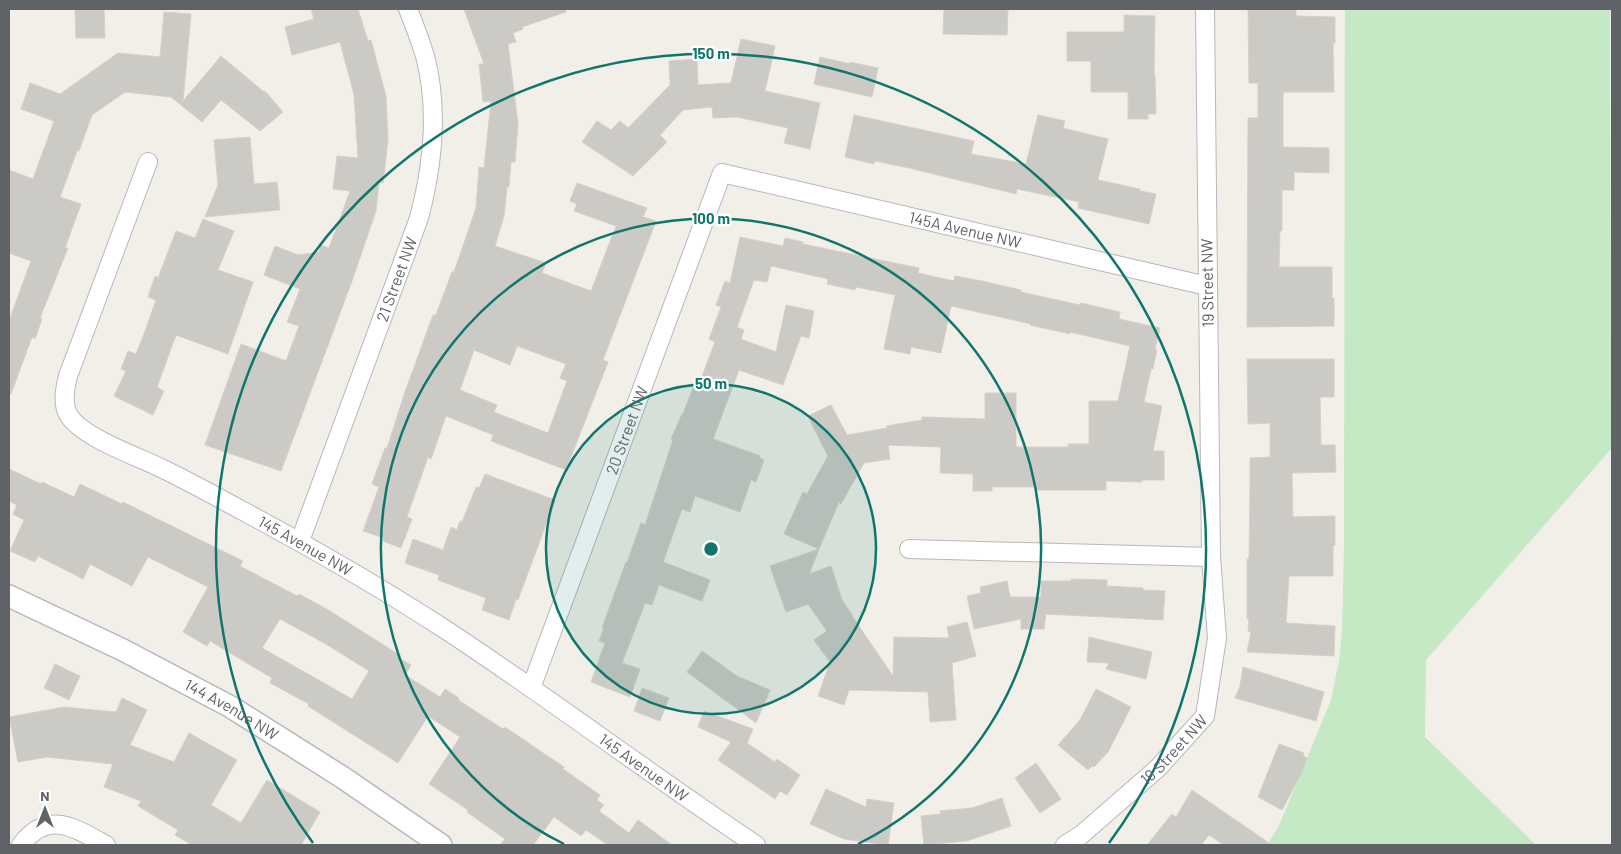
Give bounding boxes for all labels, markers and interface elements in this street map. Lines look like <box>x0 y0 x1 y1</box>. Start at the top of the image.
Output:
text: 150 m <box>692 44 730 62</box>
street label: 145A Avenue NW <box>907 207 1023 251</box>
text: 100 m <box>692 209 730 227</box>
street label: 21 Street NW <box>372 234 420 324</box>
street label: 19 Street NW <box>1196 238 1217 328</box>
text: 50 m <box>695 374 727 392</box>
street label: 20 Street NW <box>601 383 651 477</box>
street label: 145 Avenue NW <box>255 511 356 579</box>
centre of rings <box>702 540 720 558</box>
street label: 144 Avenue NW <box>182 674 282 744</box>
street label: 19 Street NW <box>1136 710 1211 788</box>
street label: 145 Avenue NW <box>596 729 692 805</box>
north arrow <box>20 784 70 834</box>
text: N <box>40 787 50 804</box>

